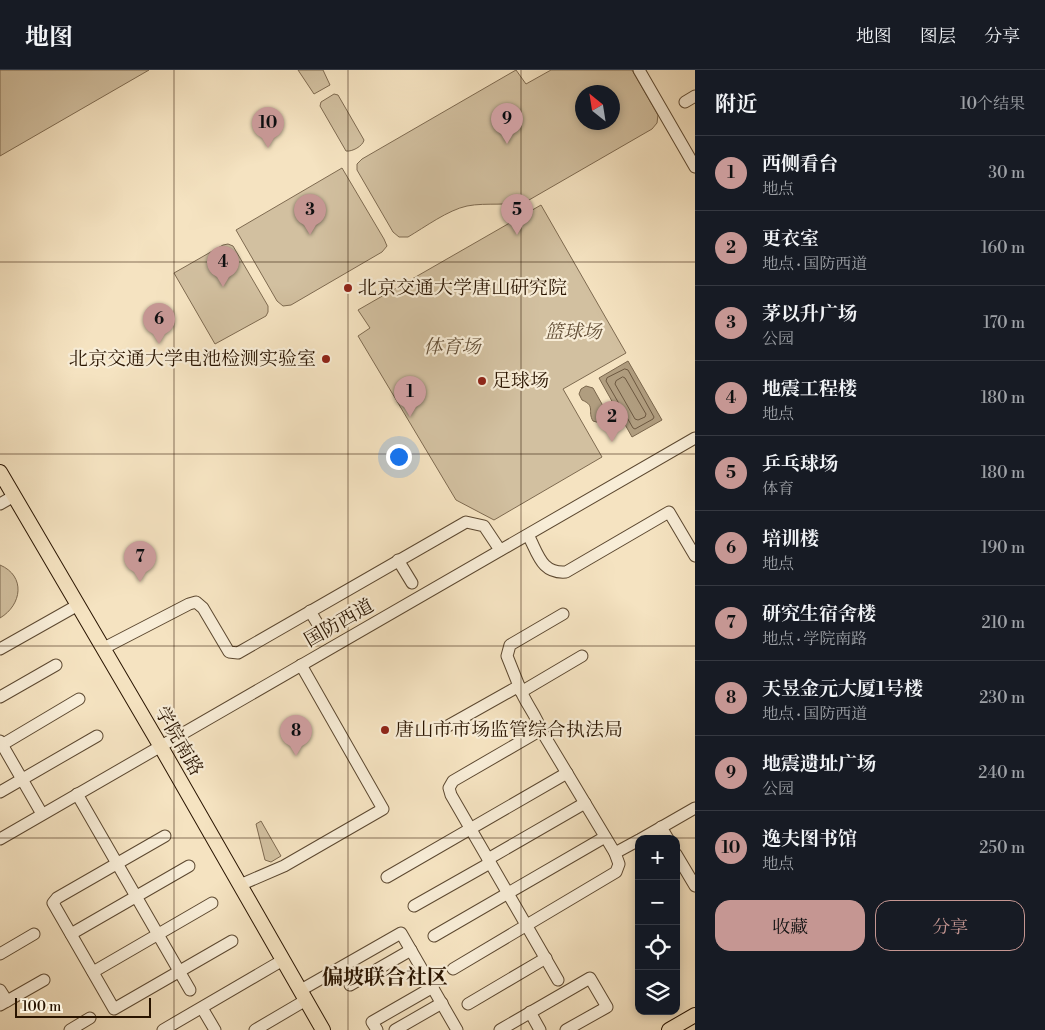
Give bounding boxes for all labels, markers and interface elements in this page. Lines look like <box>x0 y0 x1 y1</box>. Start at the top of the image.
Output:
text: 地图 <box>25 23 73 53</box>
text: 地图 <box>856 25 892 48</box>
text: 图层 <box>920 25 956 48</box>
text: 分享 <box>984 25 1020 48</box>
north arrow <box>575 85 620 130</box>
text: 附近 <box>715 92 757 118</box>
text: 10个结果 <box>960 94 1025 114</box>
pin: 9 <box>491 103 523 144</box>
pin: 10 <box>252 107 284 148</box>
text: 西侧看台 <box>762 152 838 176</box>
text: 1 <box>727 163 735 183</box>
text: 30 m <box>988 163 1025 183</box>
text: 地点 <box>762 179 794 199</box>
pin: 3 <box>294 194 326 235</box>
pin: 5 <box>501 194 533 235</box>
text: 更衣室 <box>762 227 819 251</box>
text: 2 <box>726 238 736 258</box>
text: 160 m <box>981 238 1025 258</box>
pin: 4 <box>207 246 239 287</box>
text: 地点 · 国防西道 <box>762 254 867 274</box>
place label: 北京交通大学唐山研究院 <box>358 276 567 300</box>
marker: 北京交通大学唐山研究院 <box>342 282 354 294</box>
text: 茅以升广场 <box>762 302 857 326</box>
pin: 6 <box>143 303 175 344</box>
text: 3 <box>726 313 736 333</box>
text: 170 m <box>983 313 1025 333</box>
park label: 篮球场 <box>544 320 603 344</box>
text: 公园 <box>762 329 794 349</box>
park label: 体育场 <box>423 335 482 359</box>
place label: 北京交通大学电池检测实验室 <box>69 347 316 371</box>
marker: 北京交通大学电池检测实验室 <box>320 353 332 365</box>
place label: 足球场 <box>492 369 549 393</box>
marker: 足球场 <box>476 375 488 387</box>
pin: 1 <box>394 376 426 417</box>
text: 地震工程楼 <box>762 377 857 401</box>
text: 4 <box>726 388 736 408</box>
text: 180 m <box>981 388 1025 408</box>
pin: 2 <box>596 401 628 442</box>
text: 地点 <box>762 404 794 424</box>
your location <box>386 444 412 470</box>
text: 乒乓球场 <box>762 452 838 476</box>
text: 5 <box>726 463 736 483</box>
text: 180 m <box>981 463 1025 483</box>
text: 体育 <box>762 479 794 499</box>
text: 培训楼 <box>762 527 819 551</box>
text: 6 <box>726 538 736 558</box>
text: 190 m <box>981 538 1025 558</box>
pin: 7 <box>124 541 156 582</box>
text: 地点 <box>762 554 794 574</box>
street label: 国防西道 <box>300 594 378 652</box>
text: 研究生宿舍楼 <box>762 602 876 626</box>
text: 7 <box>726 613 736 633</box>
text: 210 m <box>981 613 1025 633</box>
text: 地点 · 学院南路 <box>762 629 867 649</box>
text: 天昱金元大厦1号楼 <box>762 677 923 701</box>
text: 8 <box>726 688 736 708</box>
text: 230 m <box>979 688 1025 708</box>
street label: 学院南路 <box>150 702 208 780</box>
text: 地点 · 国防西道 <box>762 704 867 724</box>
pin: 8 <box>280 715 312 756</box>
place label: 唐山市市场监管综合执法局 <box>395 718 623 742</box>
marker: 唐山市市场监管综合执法局 <box>379 724 391 736</box>
text: 地震遗址广场 <box>762 752 876 776</box>
text: 9 <box>726 763 736 783</box>
text: 240 m <box>978 763 1025 783</box>
text: 公园 <box>762 779 794 799</box>
text: 逸夫图书馆 <box>762 827 857 851</box>
map controls <box>635 835 680 1015</box>
button: + <box>635 835 680 880</box>
text: 10 <box>722 838 740 858</box>
text: 250 m <box>979 838 1025 858</box>
text: 地点 <box>762 854 794 874</box>
button: − <box>635 880 680 925</box>
button: 收藏 <box>715 900 865 951</box>
button: 分享 <box>875 900 1025 951</box>
button: locate <box>635 925 680 970</box>
district label: 偏坡联合社区 <box>322 965 448 991</box>
button: layers <box>635 970 680 1015</box>
scale bar <box>15 995 151 1018</box>
text: 100 m <box>22 998 61 1016</box>

